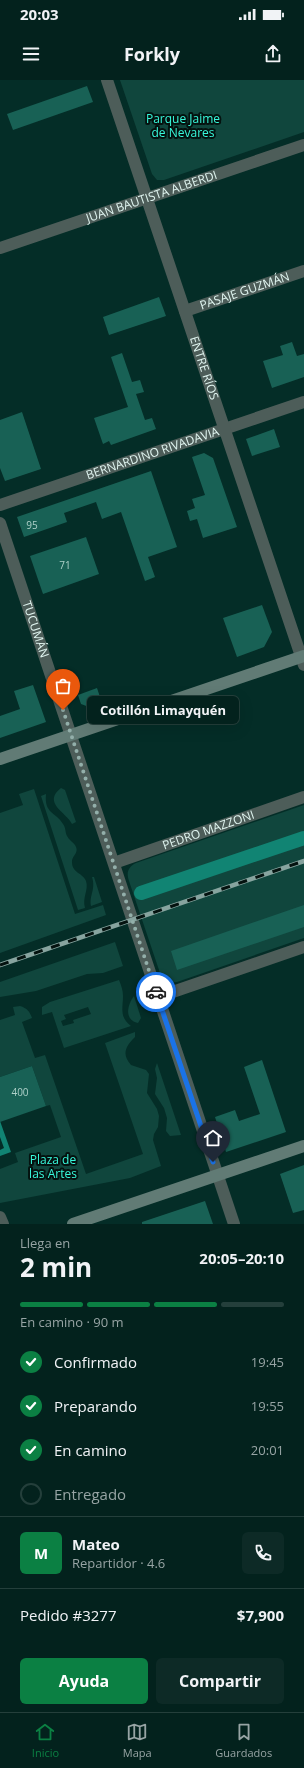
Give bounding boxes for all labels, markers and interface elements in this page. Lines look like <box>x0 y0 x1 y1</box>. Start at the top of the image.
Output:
text: 20:03 <box>20 4 59 24</box>
text: Forkly <box>124 42 180 66</box>
icon: menu <box>20 43 42 65</box>
icon: share <box>262 43 284 65</box>
park label: Parque Jaime de Nevares <box>146 110 220 141</box>
street label: JUAN BAUTISTA ALBERDI <box>83 166 219 227</box>
street label: PASAJE GUZMÁN <box>197 267 292 313</box>
street label: ENTRE RÍOS <box>186 334 223 402</box>
street label: BERNARDINO RIVADAVIA <box>84 422 221 483</box>
house number: 95 <box>26 518 38 532</box>
house number: 71 <box>59 558 71 572</box>
street label: TUCUMÁN <box>19 598 53 660</box>
pin <box>46 669 80 710</box>
icon: bag <box>52 675 74 697</box>
callout: Cotillón Limayquén <box>87 696 239 724</box>
text: Cotillón Limayquén <box>100 701 226 719</box>
street label: PEDRO MAZZONI <box>160 806 257 854</box>
courier <box>136 972 176 1012</box>
icon: car <box>145 981 167 1003</box>
house number: 400 <box>11 1085 29 1099</box>
pin <box>196 1121 230 1162</box>
icon: home <box>202 1127 224 1149</box>
park label: Plaza de las Artes <box>29 1151 77 1182</box>
text: Llega en <box>20 1234 70 1252</box>
text: 20:05–20:10 <box>199 1248 284 1268</box>
text: 2 min <box>20 1249 92 1285</box>
text: En camino · 90 m <box>20 1313 124 1331</box>
icon: check <box>20 1351 42 1373</box>
text: Confirmado <box>54 1352 137 1372</box>
text: 19:45 <box>251 1353 284 1371</box>
icon: check <box>20 1395 42 1417</box>
text: Preparando <box>54 1396 137 1416</box>
text: 19:55 <box>251 1397 284 1415</box>
icon: check <box>20 1439 42 1461</box>
text: En camino <box>54 1440 127 1460</box>
text: 20:01 <box>251 1441 284 1459</box>
text: Entregado <box>54 1484 126 1504</box>
button: phone <box>242 1532 284 1574</box>
text: Mateo <box>72 1534 120 1554</box>
text: M <box>34 1543 48 1563</box>
text: Repartidor · 4.6 <box>72 1554 165 1572</box>
text: Pedido #3277 <box>20 1605 117 1625</box>
text: $7,900 <box>237 1605 284 1625</box>
button: Ayuda <box>20 1658 148 1704</box>
button: Compartir <box>156 1658 284 1704</box>
tab: Inicio <box>32 1721 59 1760</box>
tab: Mapa <box>123 1721 152 1760</box>
tab: Guardados <box>215 1721 272 1760</box>

